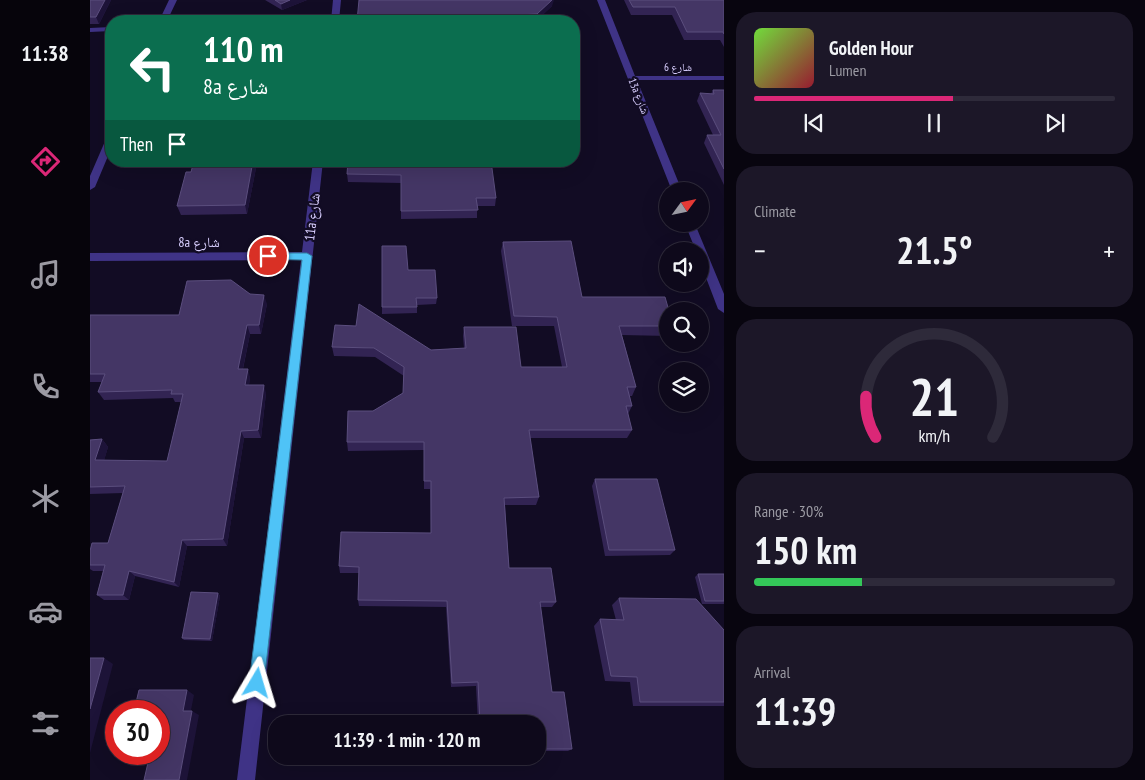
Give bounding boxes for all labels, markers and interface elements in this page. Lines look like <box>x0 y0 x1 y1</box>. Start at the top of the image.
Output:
text: 110 m <box>203 26 284 72</box>
icon: left <box>120 35 185 100</box>
text: Golden Hour <box>829 36 913 60</box>
text: 11:38 <box>21 39 69 67</box>
street label: شارع 6 <box>664 60 692 74</box>
text: Lumen <box>829 60 866 80</box>
text: 8a شارع <box>203 72 268 100</box>
street label: 13a شارع <box>625 76 653 116</box>
icon: previous <box>800 109 828 137</box>
icon: pause <box>920 109 948 137</box>
icon: next <box>1041 109 1069 137</box>
icon: arrive <box>163 130 191 158</box>
text: Then <box>120 132 153 156</box>
icon: directions <box>28 144 63 179</box>
north arrow <box>659 182 709 232</box>
map controls <box>659 182 709 412</box>
street label: 11a شارع <box>300 192 325 242</box>
text: Climate <box>754 201 796 221</box>
text: 21.5° <box>896 225 973 274</box>
text: − <box>754 232 766 269</box>
text: + <box>1103 232 1115 269</box>
street label: 8a شارع <box>178 233 220 252</box>
pin <box>247 235 289 277</box>
icon: arrive <box>254 242 282 270</box>
button: sound <box>659 242 709 292</box>
icon: music <box>28 257 63 292</box>
button: search <box>659 302 709 352</box>
button: layers <box>659 362 709 412</box>
text: 21 <box>910 363 959 430</box>
icon: phone <box>28 369 63 404</box>
text: km/h <box>919 424 950 447</box>
icon: climate <box>28 481 63 516</box>
text: Range · 30% <box>754 501 823 521</box>
text: 150 km <box>754 525 857 574</box>
icon: car <box>28 594 63 629</box>
position arrow <box>230 656 282 708</box>
text: Arrival <box>754 662 790 682</box>
text: 11:39 <box>754 686 836 735</box>
speed limit sign: 30 <box>105 700 170 765</box>
icon: filters <box>28 706 63 741</box>
text: 11:39 · 1 min · 120 m <box>334 728 480 752</box>

